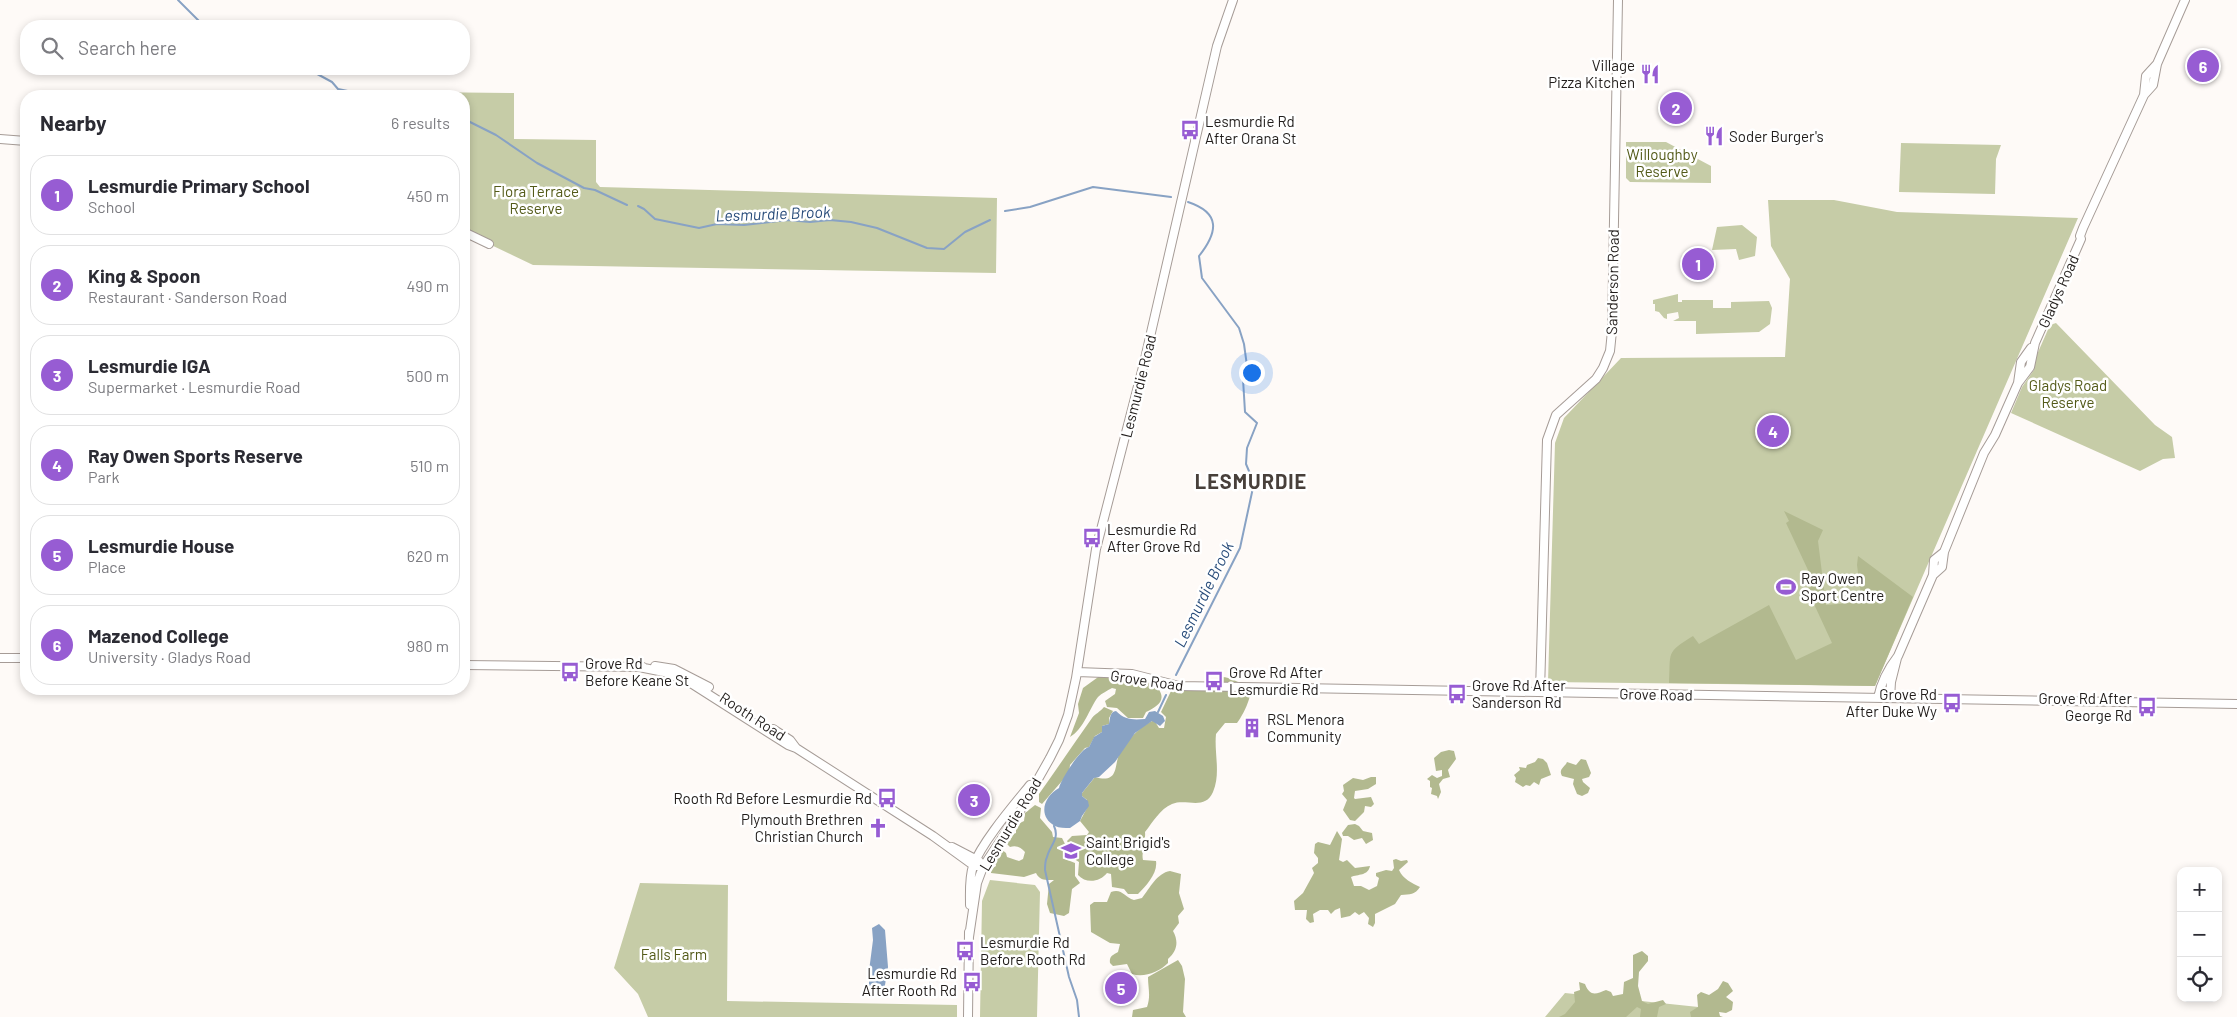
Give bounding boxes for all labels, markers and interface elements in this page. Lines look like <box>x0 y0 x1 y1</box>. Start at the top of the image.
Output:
search box <box>20 20 470 75</box>
icon: search <box>38 34 66 62</box>
text: Search here <box>78 36 177 59</box>
pin: 6 <box>2187 47 2219 85</box>
place label: Village Pizza Kitchen <box>1548 56 1635 91</box>
restaurant icon: Village Pizza Kitchen <box>1639 63 1661 85</box>
pin: 2 <box>1660 89 1692 127</box>
text: Nearby <box>40 110 106 135</box>
place label: Lesmurdie Rd After Orana St <box>1205 112 1296 147</box>
text: 6 results <box>391 113 450 132</box>
bus stop icon: Lesmurdie Rd After Orana St <box>1179 119 1201 141</box>
restaurant icon: Soder Burger's <box>1703 125 1725 147</box>
place label: Soder Burger's <box>1729 127 1824 145</box>
park label: Willoughby Reserve <box>1626 145 1698 180</box>
text: Lesmurdie Primary School <box>88 174 310 197</box>
park label: Flora Terrace Reserve <box>493 182 579 217</box>
text: 1 <box>54 186 60 205</box>
text: 450 m <box>406 186 449 205</box>
text: School <box>88 197 135 216</box>
water label: Lesmurdie Brook <box>715 201 831 225</box>
street label: Sanderson Road <box>1602 229 1622 335</box>
pin: 1 <box>1682 245 1714 283</box>
street label: Gladys Road <box>2034 252 2082 330</box>
text: King & Spoon <box>88 264 200 287</box>
text: 2 <box>53 276 61 295</box>
text: 490 m <box>406 276 449 295</box>
text: Restaurant · Sanderson Road <box>88 287 287 306</box>
street label: Lesmurdie Road <box>1116 333 1160 439</box>
text: Lesmurdie IGA <box>88 354 211 377</box>
your location <box>1239 360 1265 386</box>
text: 3 <box>53 366 61 385</box>
text: 500 m <box>406 366 449 385</box>
park label: Gladys Road Reserve <box>2029 376 2107 411</box>
text: Supermarket · Lesmurdie Road <box>88 377 301 396</box>
pin: 4 <box>1757 412 1789 450</box>
text: Ray Owen Sports Reserve <box>88 444 303 467</box>
text: 4 <box>52 456 62 475</box>
text: 510 m <box>410 456 449 475</box>
text: Park <box>88 467 119 486</box>
district label: LESMURDIE <box>1195 469 1307 493</box>
place label: Lesmurdie Rd After Grove Rd <box>1107 520 1201 555</box>
bus stop icon: Lesmurdie Rd After Grove Rd <box>1081 527 1103 549</box>
text: Lesmurdie House <box>88 534 234 557</box>
water label: Lesmurdie Brook <box>1169 538 1237 650</box>
text: 5 <box>53 546 61 565</box>
text: 620 m <box>407 546 449 565</box>
text: Place <box>88 557 126 576</box>
place label: Ray Owen Sport Centre <box>1801 569 1884 604</box>
sports icon: Ray Owen Sport Centre <box>1775 576 1797 598</box>
text: Mazenod College <box>88 624 229 647</box>
text: 6 <box>53 636 61 655</box>
text: 980 m <box>407 636 449 655</box>
text: University · Gladys Road <box>88 647 251 666</box>
place label: Grove Rd Before Keane St <box>585 654 689 689</box>
bus stop icon: Grove Rd Before Keane St <box>559 661 581 683</box>
place label: Grove Rd After Lesmurdie Rd <box>1229 663 1323 698</box>
street label: Grove Road <box>1109 666 1185 694</box>
bus stop icon: Grove Rd After Lesmurdie Rd <box>1203 670 1225 692</box>
place label: Grove Rd After Sanderson Rd <box>1472 676 1566 711</box>
bus stop icon: Grove Rd After Sanderson Rd <box>1446 683 1468 705</box>
street label: Grove Road <box>1619 684 1693 704</box>
place label: Grove Rd After Duke Wy <box>1846 685 1937 720</box>
street label: Rooth Road <box>717 688 789 744</box>
place label: Grove Rd After George Rd <box>2038 689 2133 724</box>
bus stop icon: Grove Rd After Duke Wy <box>1941 692 1963 714</box>
bus stop icon: Grove Rd After George Rd <box>2136 696 2158 718</box>
place label: RSL Menora Community <box>1267 710 1344 745</box>
building icon: RSL Menora Community <box>1241 717 1263 739</box>
street label: Lesmurdie Road <box>975 774 1045 874</box>
pin: 3 <box>958 781 990 819</box>
bus stop icon: Rooth Rd Before Lesmurdie Rd <box>876 787 898 809</box>
place label: Rooth Rd Before Lesmurdie Rd <box>673 789 872 807</box>
place label: Plymouth Brethren Christian Church <box>741 810 863 845</box>
church icon: Plymouth Brethren Christian Church <box>867 817 889 839</box>
place label: Saint Brigid's College <box>1086 833 1170 868</box>
school or university icon: Saint Brigid's College <box>1060 840 1082 862</box>
map controls <box>2177 867 2222 1002</box>
button: + <box>2177 867 2222 912</box>
button: − <box>2177 912 2222 957</box>
place label: Lesmurdie Rd Before Rooth Rd <box>980 933 1086 968</box>
bus stop icon: Lesmurdie Rd Before Rooth Rd <box>954 940 976 962</box>
park label: Falls Farm <box>641 945 707 963</box>
button: locate <box>2177 957 2222 1002</box>
place label: Lesmurdie Rd After Rooth Rd <box>862 964 957 999</box>
pin: 5 <box>1105 969 1137 1007</box>
bus stop icon: Lesmurdie Rd After Rooth Rd <box>961 971 983 993</box>

